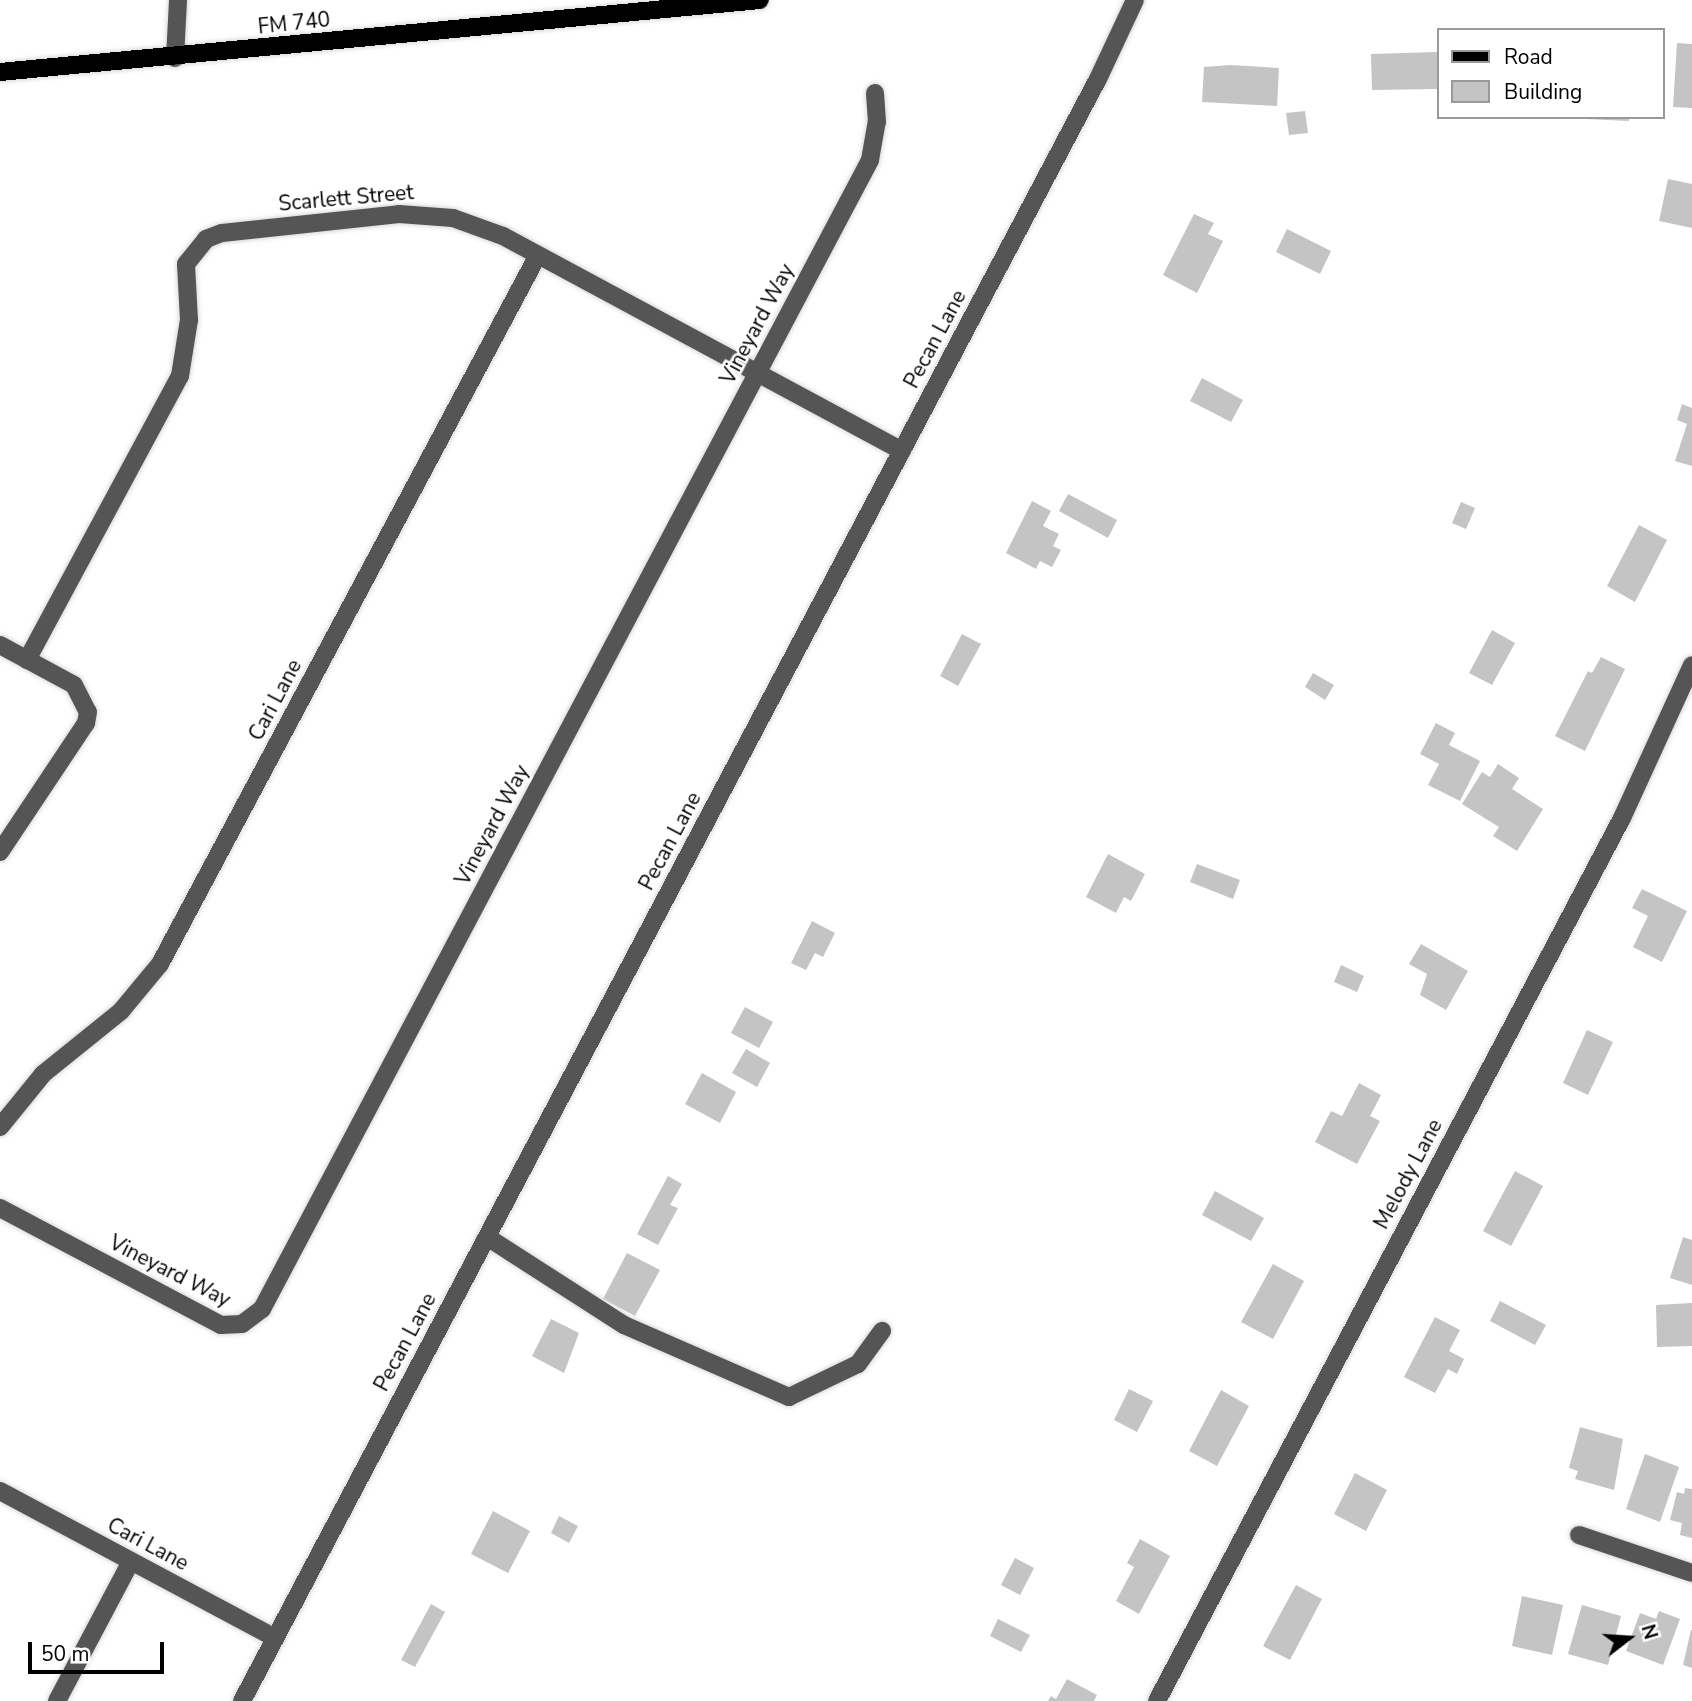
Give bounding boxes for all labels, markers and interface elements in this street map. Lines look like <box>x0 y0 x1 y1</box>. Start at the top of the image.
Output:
street label: FM 740 <box>257 7 331 39</box>
legend <box>1436 28 1664 119</box>
text: Road <box>1504 43 1553 71</box>
text: Building <box>1504 78 1582 106</box>
street label: Scarlett Street <box>277 180 415 216</box>
street label: Vineyard Way <box>715 259 799 389</box>
street label: Pecan Lane <box>899 286 971 392</box>
street label: Cari Lane <box>243 655 307 745</box>
street label: Vineyard Way <box>450 760 534 890</box>
street label: Pecan Lane <box>634 788 706 894</box>
street label: Melody Lane <box>1368 1115 1448 1233</box>
street label: Vineyard Way <box>105 1230 235 1312</box>
street label: Pecan Lane <box>369 1289 441 1395</box>
street label: Cari Lane <box>103 1512 193 1576</box>
north arrow <box>1594 1603 1664 1673</box>
text: N <box>1635 1621 1664 1642</box>
scale bar <box>32 1628 168 1672</box>
text: 50 m <box>41 1640 90 1668</box>

